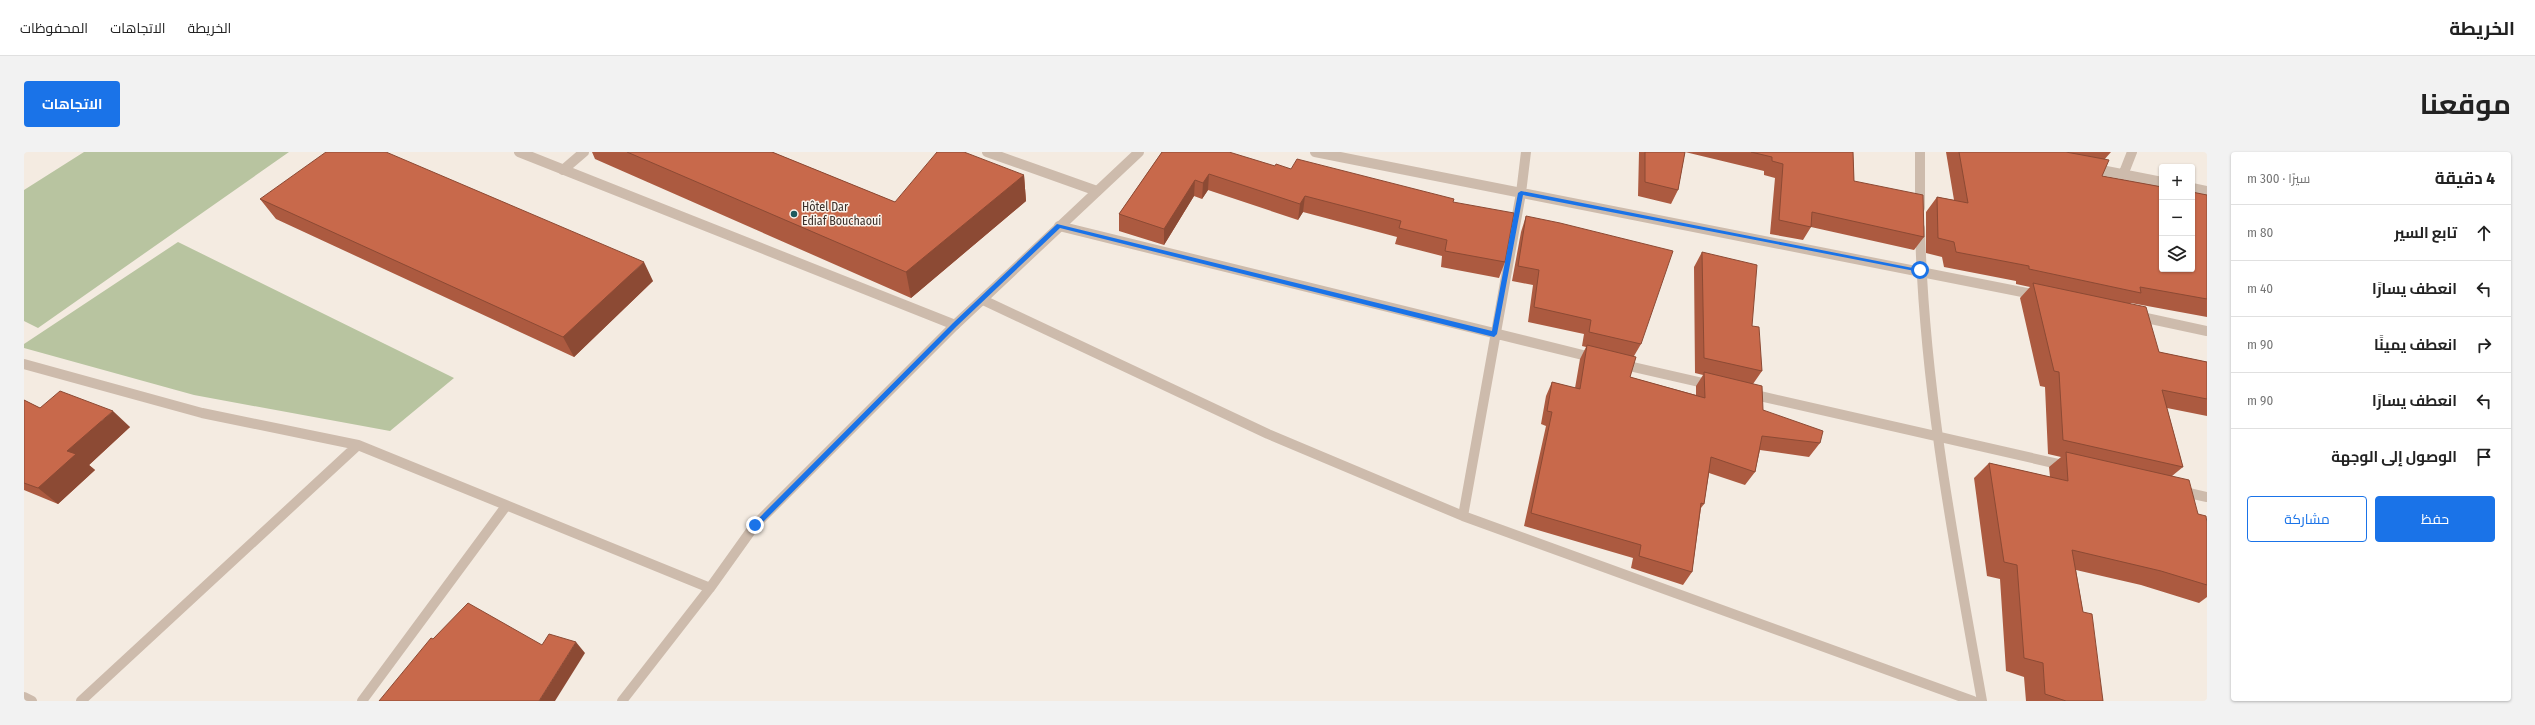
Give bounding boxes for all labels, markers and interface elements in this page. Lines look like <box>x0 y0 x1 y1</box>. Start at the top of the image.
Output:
text: الخريطة <box>2449 17 2515 40</box>
text: المحفوظات <box>20 20 88 37</box>
text: الاتجاهات <box>110 20 166 37</box>
text: الخريطة <box>188 20 231 37</box>
button: الاتجاهات <box>24 81 120 127</box>
text: موقعنا <box>2420 88 2511 121</box>
map controls <box>2159 164 2195 272</box>
button: + <box>2159 164 2195 200</box>
text: 4 دقيقة <box>2435 168 2495 189</box>
text: سيرًا · 300 m <box>2247 171 2310 186</box>
place label: Hôtel Dar Ediaf Bouchaoui <box>802 200 881 228</box>
button: − <box>2159 200 2195 236</box>
marker: Hôtel Dar Ediaf Bouchaoui <box>789 209 799 219</box>
icon: ahead <box>2473 222 2495 244</box>
text: تابع السير <box>2394 224 2457 242</box>
text: 80 m <box>2247 225 2273 240</box>
button: layers <box>2159 236 2195 272</box>
route start <box>1911 261 1929 279</box>
icon: left <box>2473 278 2495 300</box>
text: انعطف يسارًا <box>2372 280 2457 298</box>
text: 40 m <box>2247 281 2273 296</box>
icon: right <box>2473 334 2495 356</box>
text: انعطف يمينًا <box>2374 336 2457 354</box>
text: 90 m <box>2247 337 2273 352</box>
icon: left <box>2473 390 2495 412</box>
text: انعطف يسارًا <box>2372 392 2457 410</box>
text: 90 m <box>2247 393 2273 408</box>
icon: arrive <box>2473 446 2495 468</box>
text: الوصول إلى الوجهة <box>2331 448 2457 466</box>
button: مشاركة <box>2247 496 2367 542</box>
button: حفظ <box>2375 496 2495 542</box>
route end <box>746 516 764 534</box>

